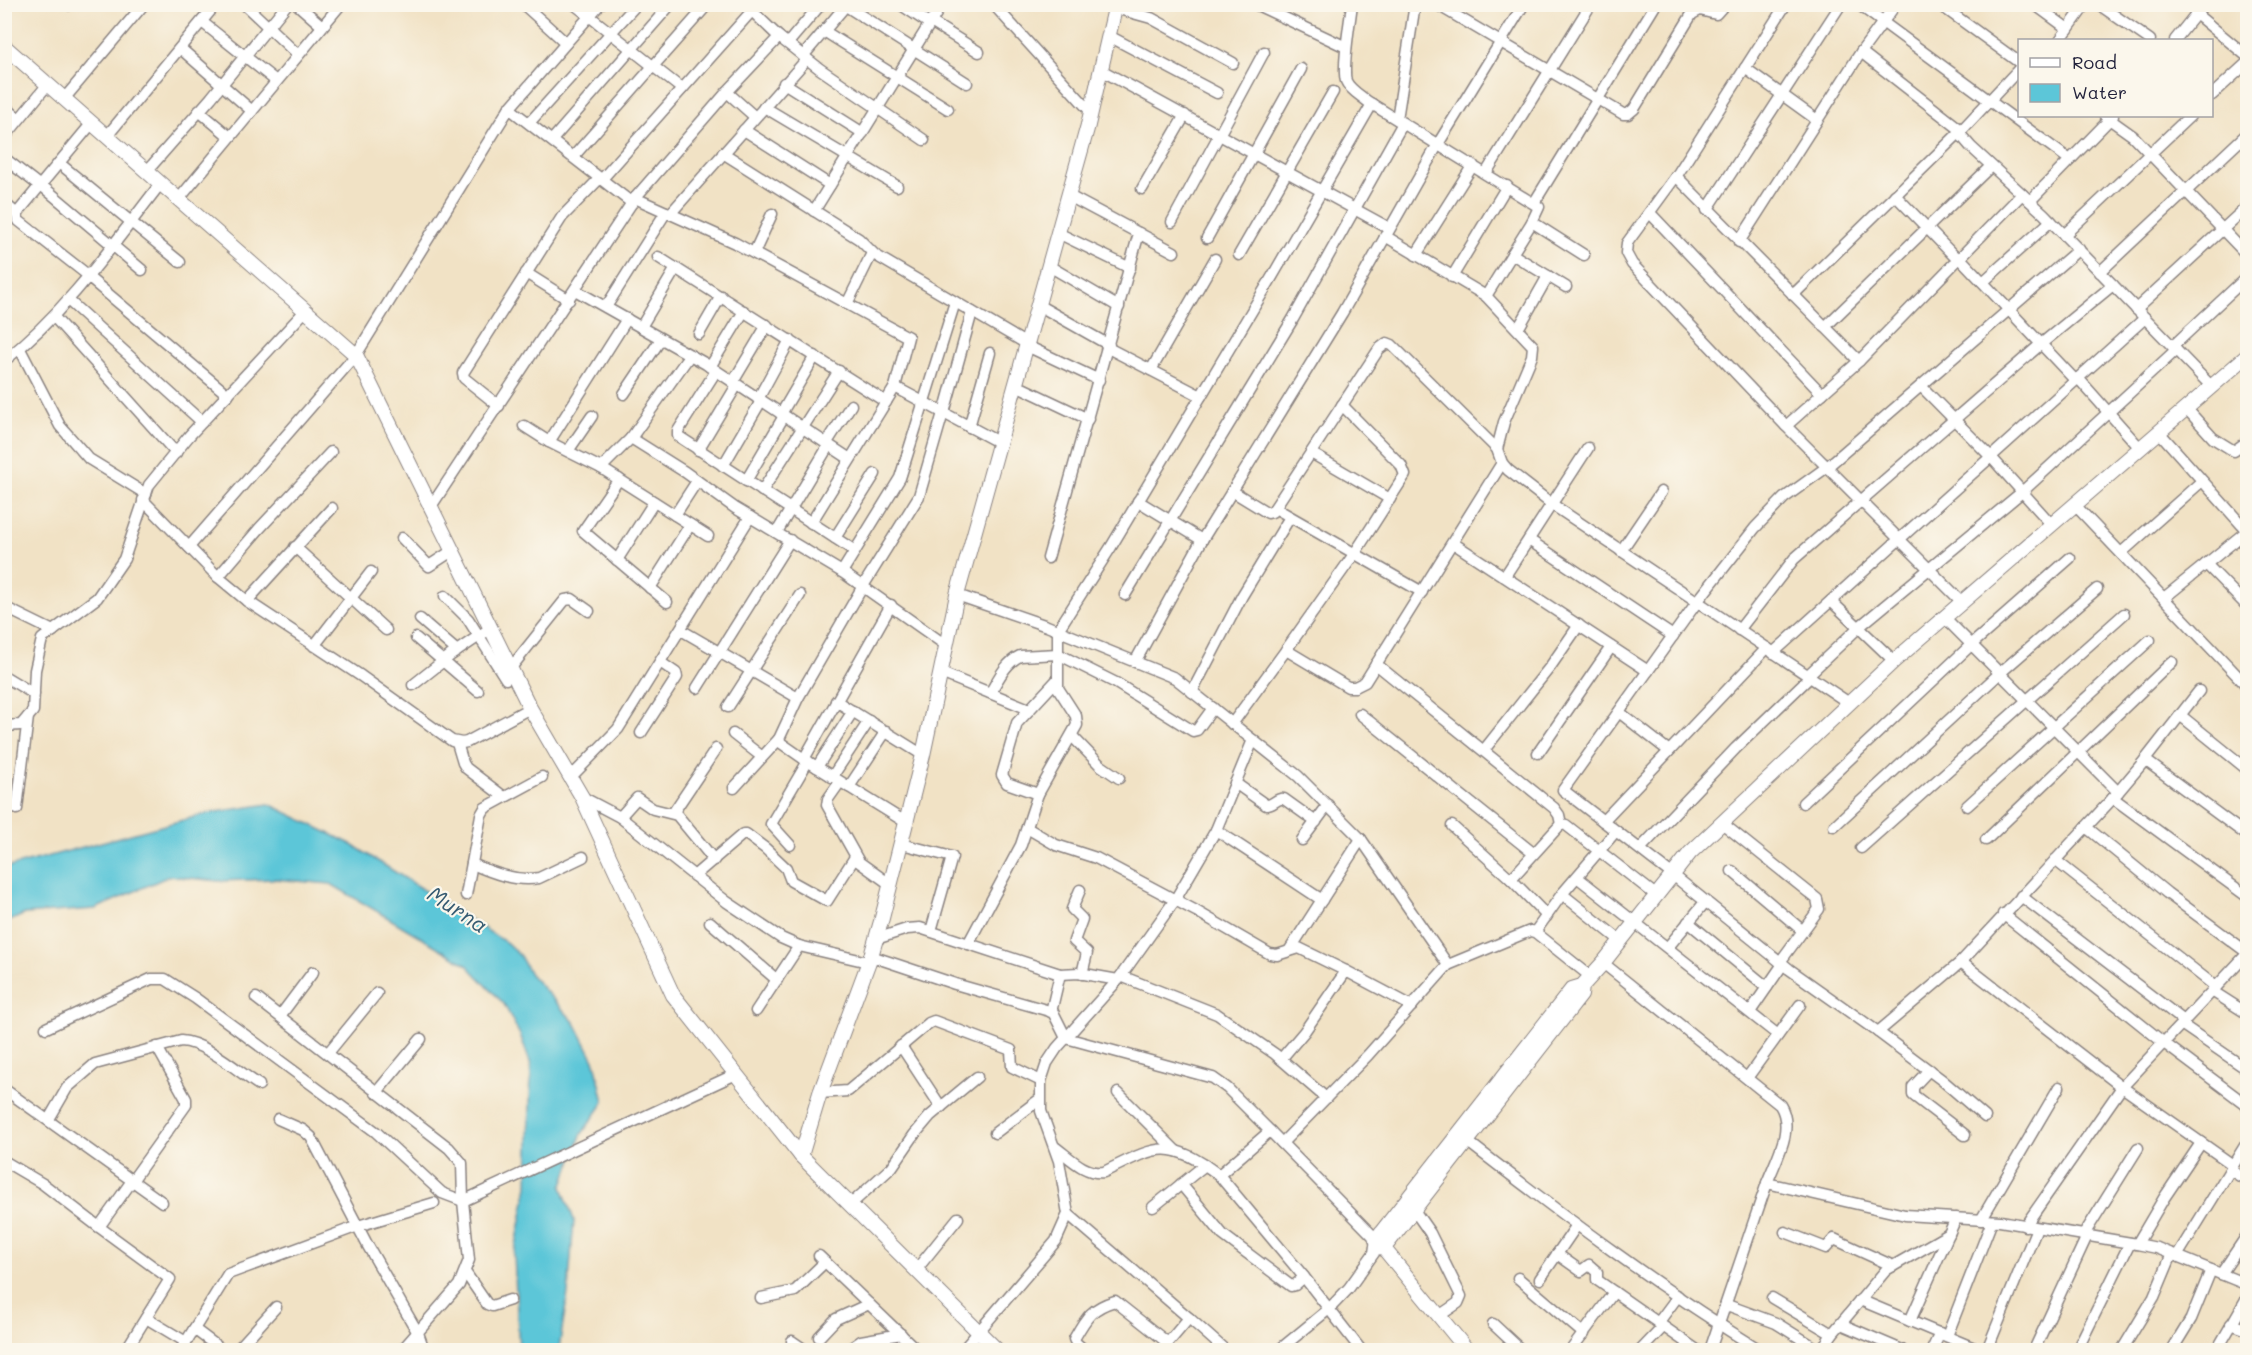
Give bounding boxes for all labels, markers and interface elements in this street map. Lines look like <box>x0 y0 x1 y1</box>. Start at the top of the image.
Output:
legend <box>2018 39 2213 117</box>
text: Road <box>2072 50 2117 74</box>
text: Water <box>2072 80 2127 104</box>
water label: Murna <box>422 879 494 939</box>

